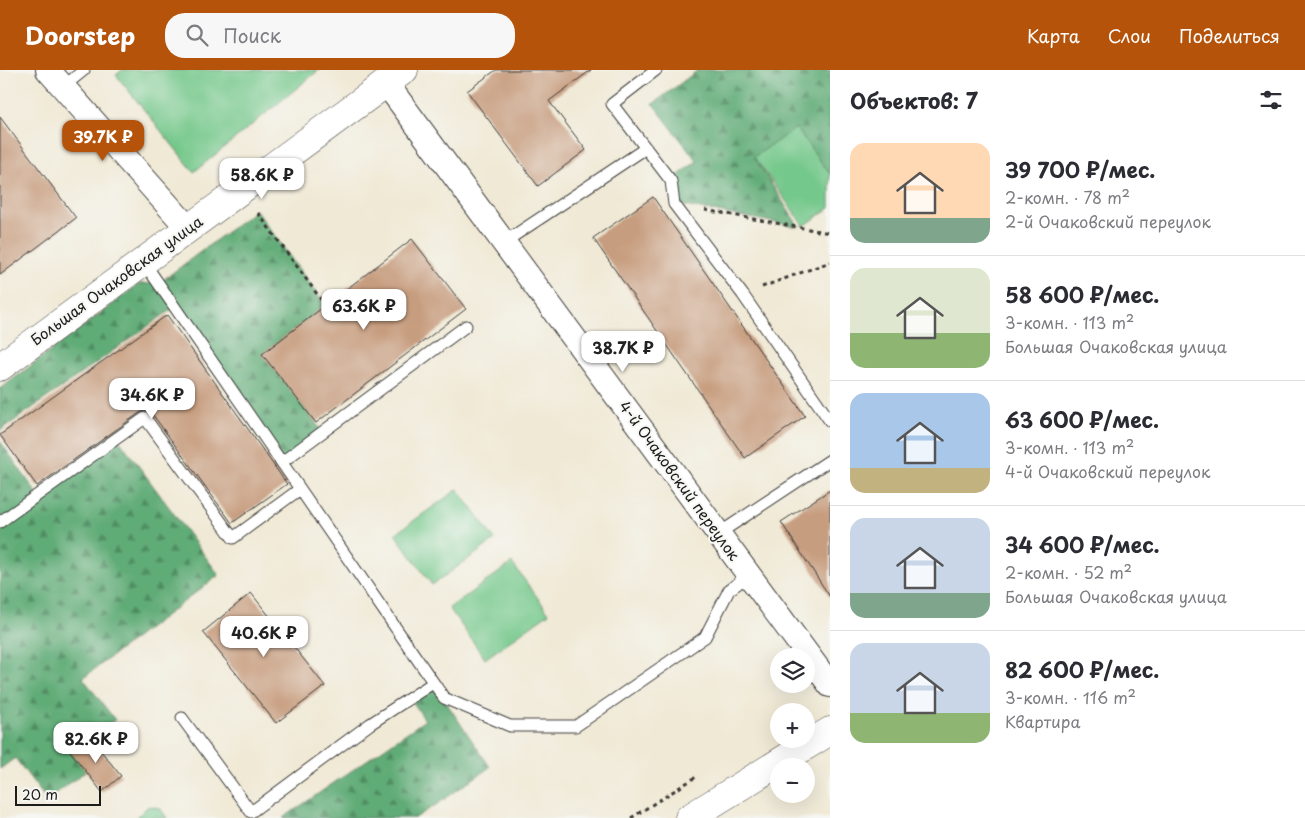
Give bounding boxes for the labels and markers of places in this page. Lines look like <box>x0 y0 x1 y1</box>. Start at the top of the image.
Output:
pin: 39.7K ₽ <box>57 119 149 162</box>
pin: 58.6K ₽ <box>216 158 308 200</box>
pin: 63.6K ₽ <box>318 288 410 331</box>
pin: 38.7K ₽ <box>577 330 669 373</box>
pin: 34.6K ₽ <box>106 378 198 420</box>
pin: 40.6K ₽ <box>218 616 310 658</box>
pin: 82.6K ₽ <box>50 722 142 764</box>

